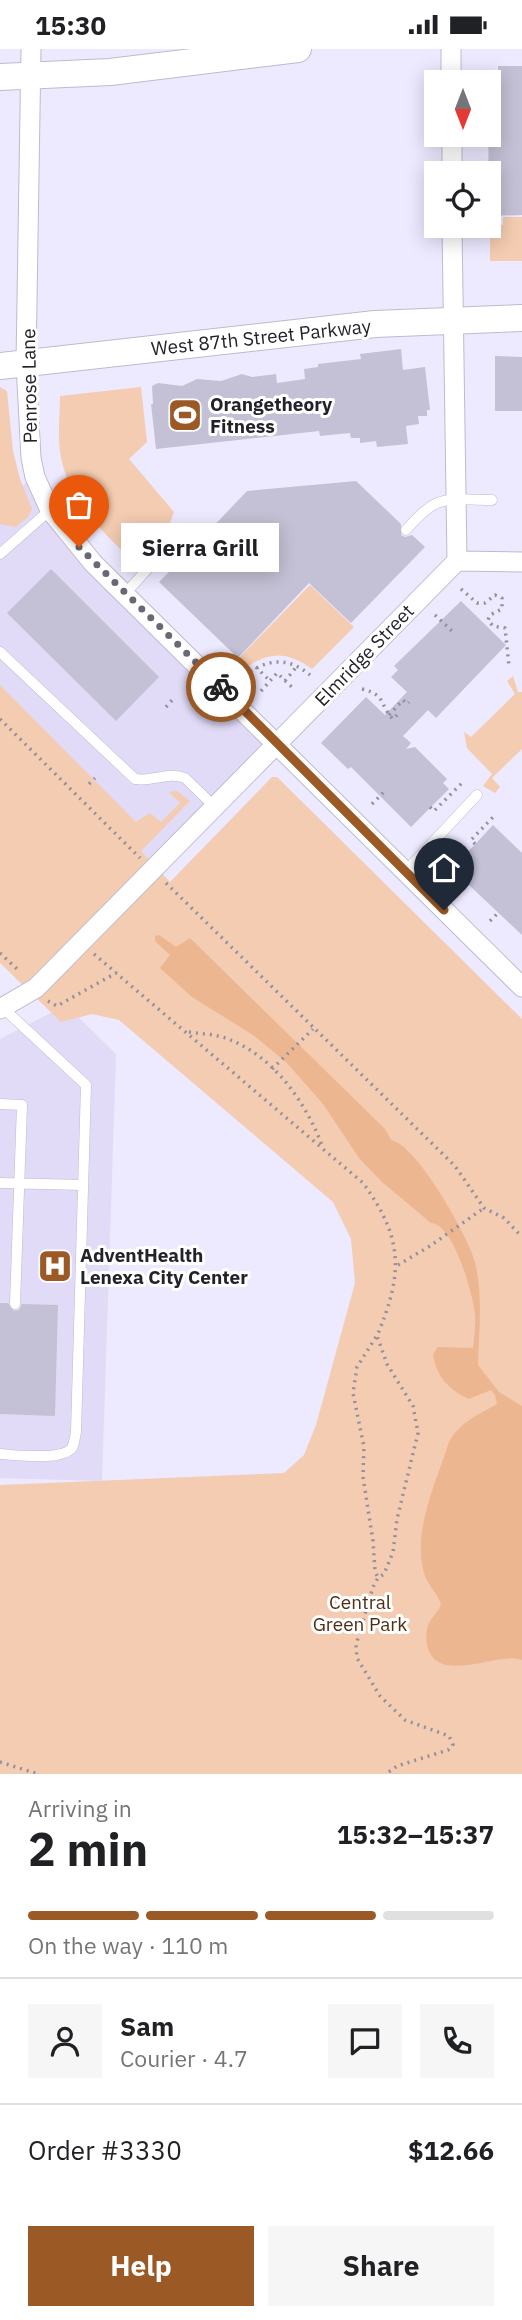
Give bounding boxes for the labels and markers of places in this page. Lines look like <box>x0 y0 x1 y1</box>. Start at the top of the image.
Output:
place label: Orangetheory Fitness <box>210 392 333 438</box>
sports icon: Orangetheory Fitness <box>166 396 204 434</box>
pin <box>49 475 109 547</box>
callout: Sierra Grill <box>121 523 278 571</box>
pin <box>414 838 474 910</box>
place label: AdventHealth Lenexa City Center <box>80 1243 248 1289</box>
hospital icon: AdventHealth Lenexa City Center <box>36 1247 74 1285</box>

